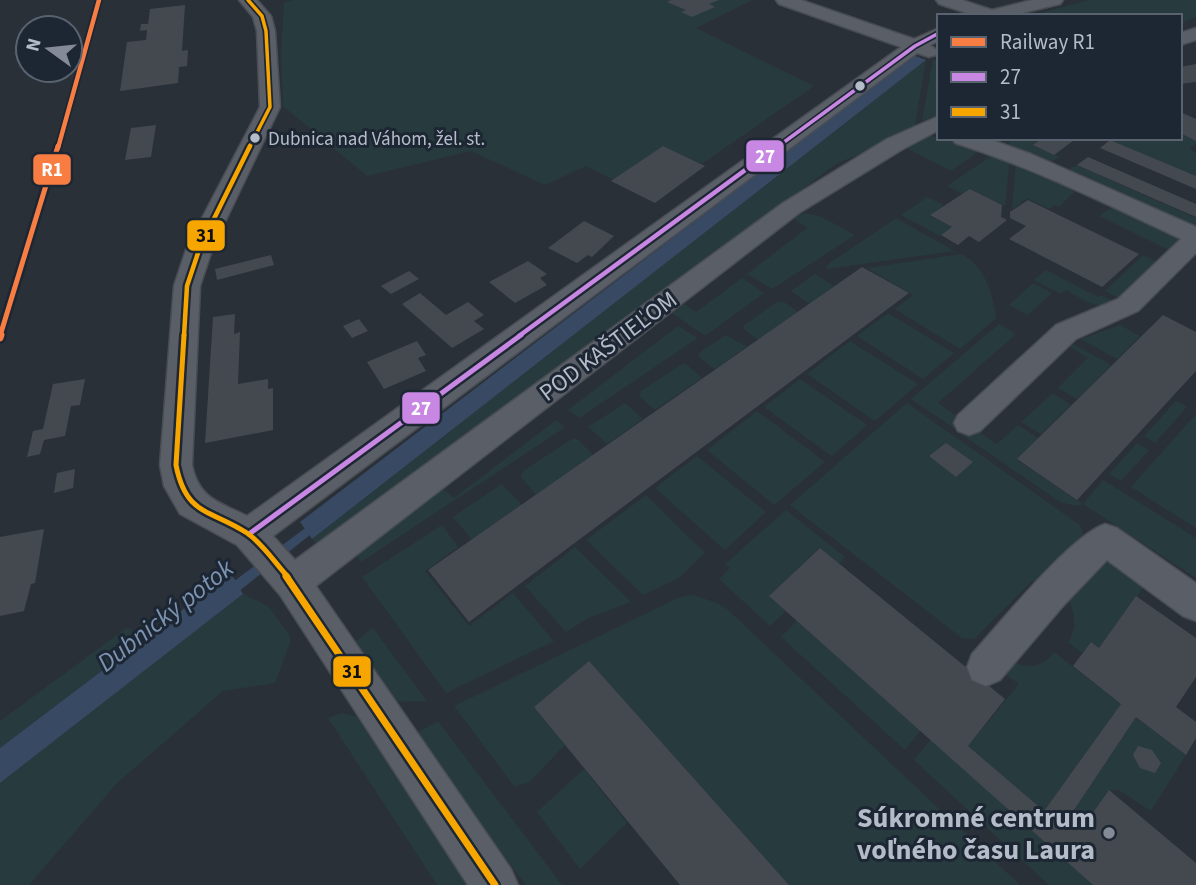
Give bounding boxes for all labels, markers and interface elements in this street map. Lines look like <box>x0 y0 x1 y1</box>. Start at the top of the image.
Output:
north arrow <box>14 14 84 84</box>
legend <box>937 14 1182 140</box>
text: Railway R1 <box>1000 27 1095 57</box>
text: N <box>19 35 49 55</box>
text: 27 <box>1000 62 1021 92</box>
unlabelled marker <box>853 79 867 93</box>
text: 31 <box>1000 97 1021 127</box>
place label: Dubnica nad Váhom, žel. st. <box>268 126 485 153</box>
marker: Dubnica nad Váhom, žel. st. <box>248 131 262 145</box>
line badge: 27 <box>745 139 785 173</box>
text: 27 <box>755 144 775 171</box>
line badge: R1 <box>32 153 72 186</box>
text: R1 <box>41 157 63 184</box>
line badge: 31 <box>186 219 226 252</box>
text: 31 <box>196 223 216 250</box>
street label: POD KAŠTIEĽOM <box>532 283 685 410</box>
line badge: 27 <box>401 391 441 425</box>
text: 27 <box>411 396 431 423</box>
water label: Dubnický potok <box>89 550 242 681</box>
line badge: 31 <box>332 655 372 688</box>
text: 31 <box>342 659 362 686</box>
place label: Súkromné centrum voľného času Laura <box>857 798 1095 870</box>
marker: Súkromné centrum voľného času Laura <box>1101 825 1117 841</box>

